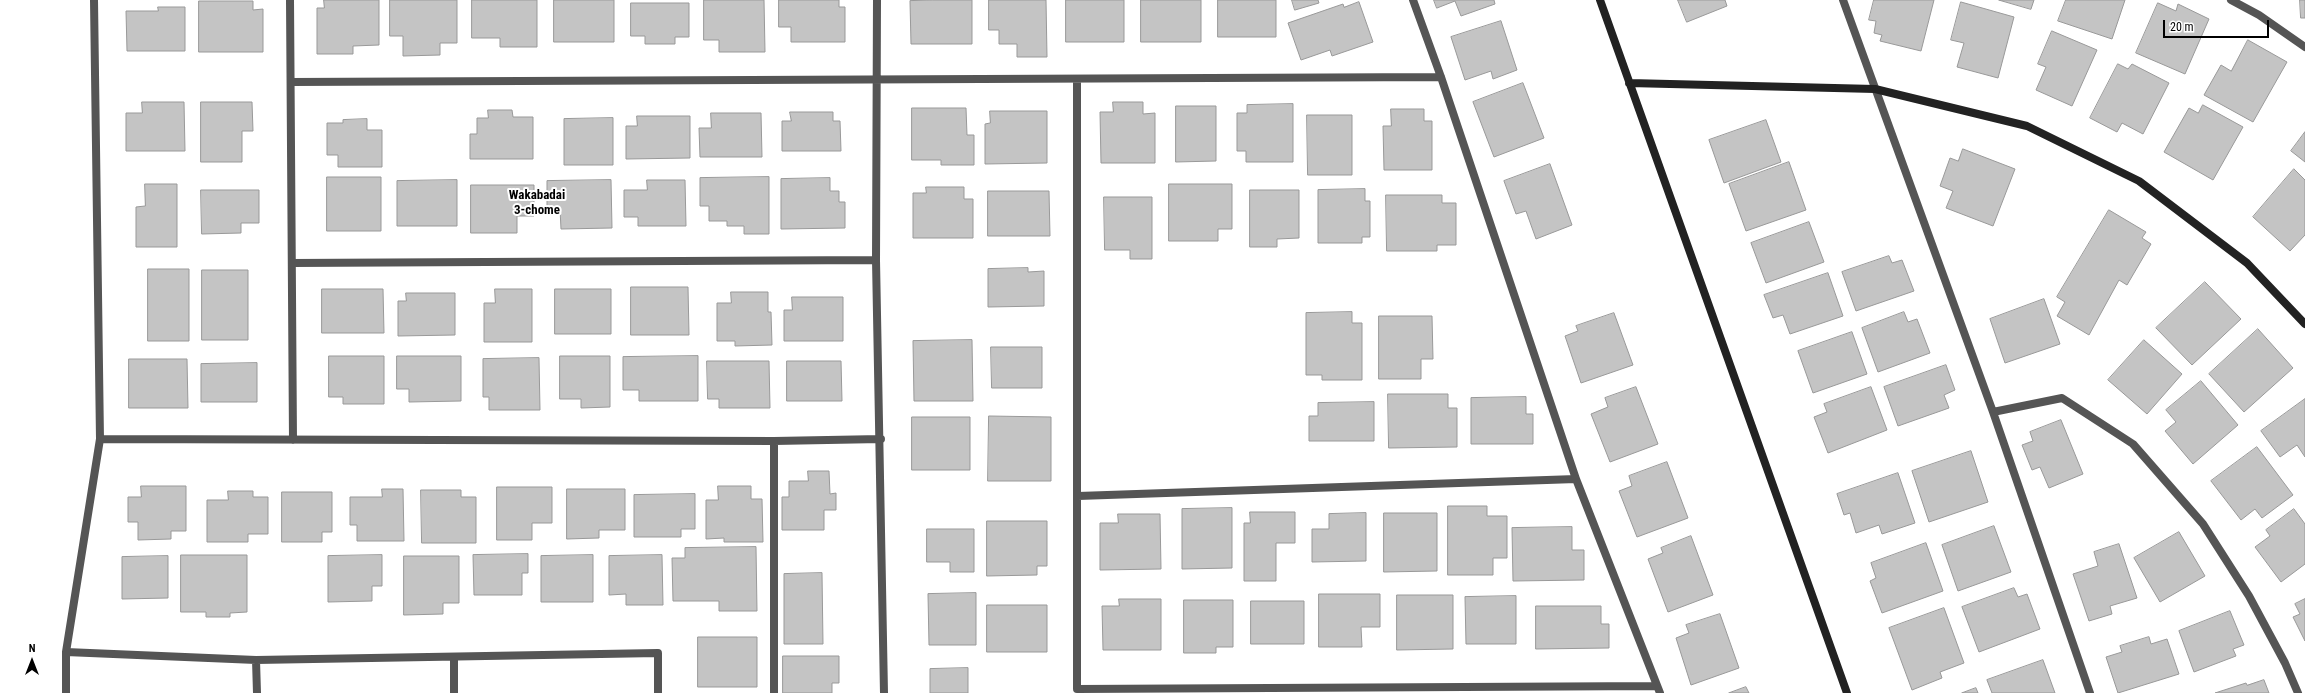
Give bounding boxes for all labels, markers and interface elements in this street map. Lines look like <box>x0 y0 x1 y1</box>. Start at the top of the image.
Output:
scale bar <box>2165 12 2271 38</box>
text: 20 m <box>2170 20 2194 34</box>
district label: Wakabadai 3-chome <box>509 188 565 219</box>
north arrow <box>12 641 52 681</box>
text: N <box>29 642 35 655</box>

